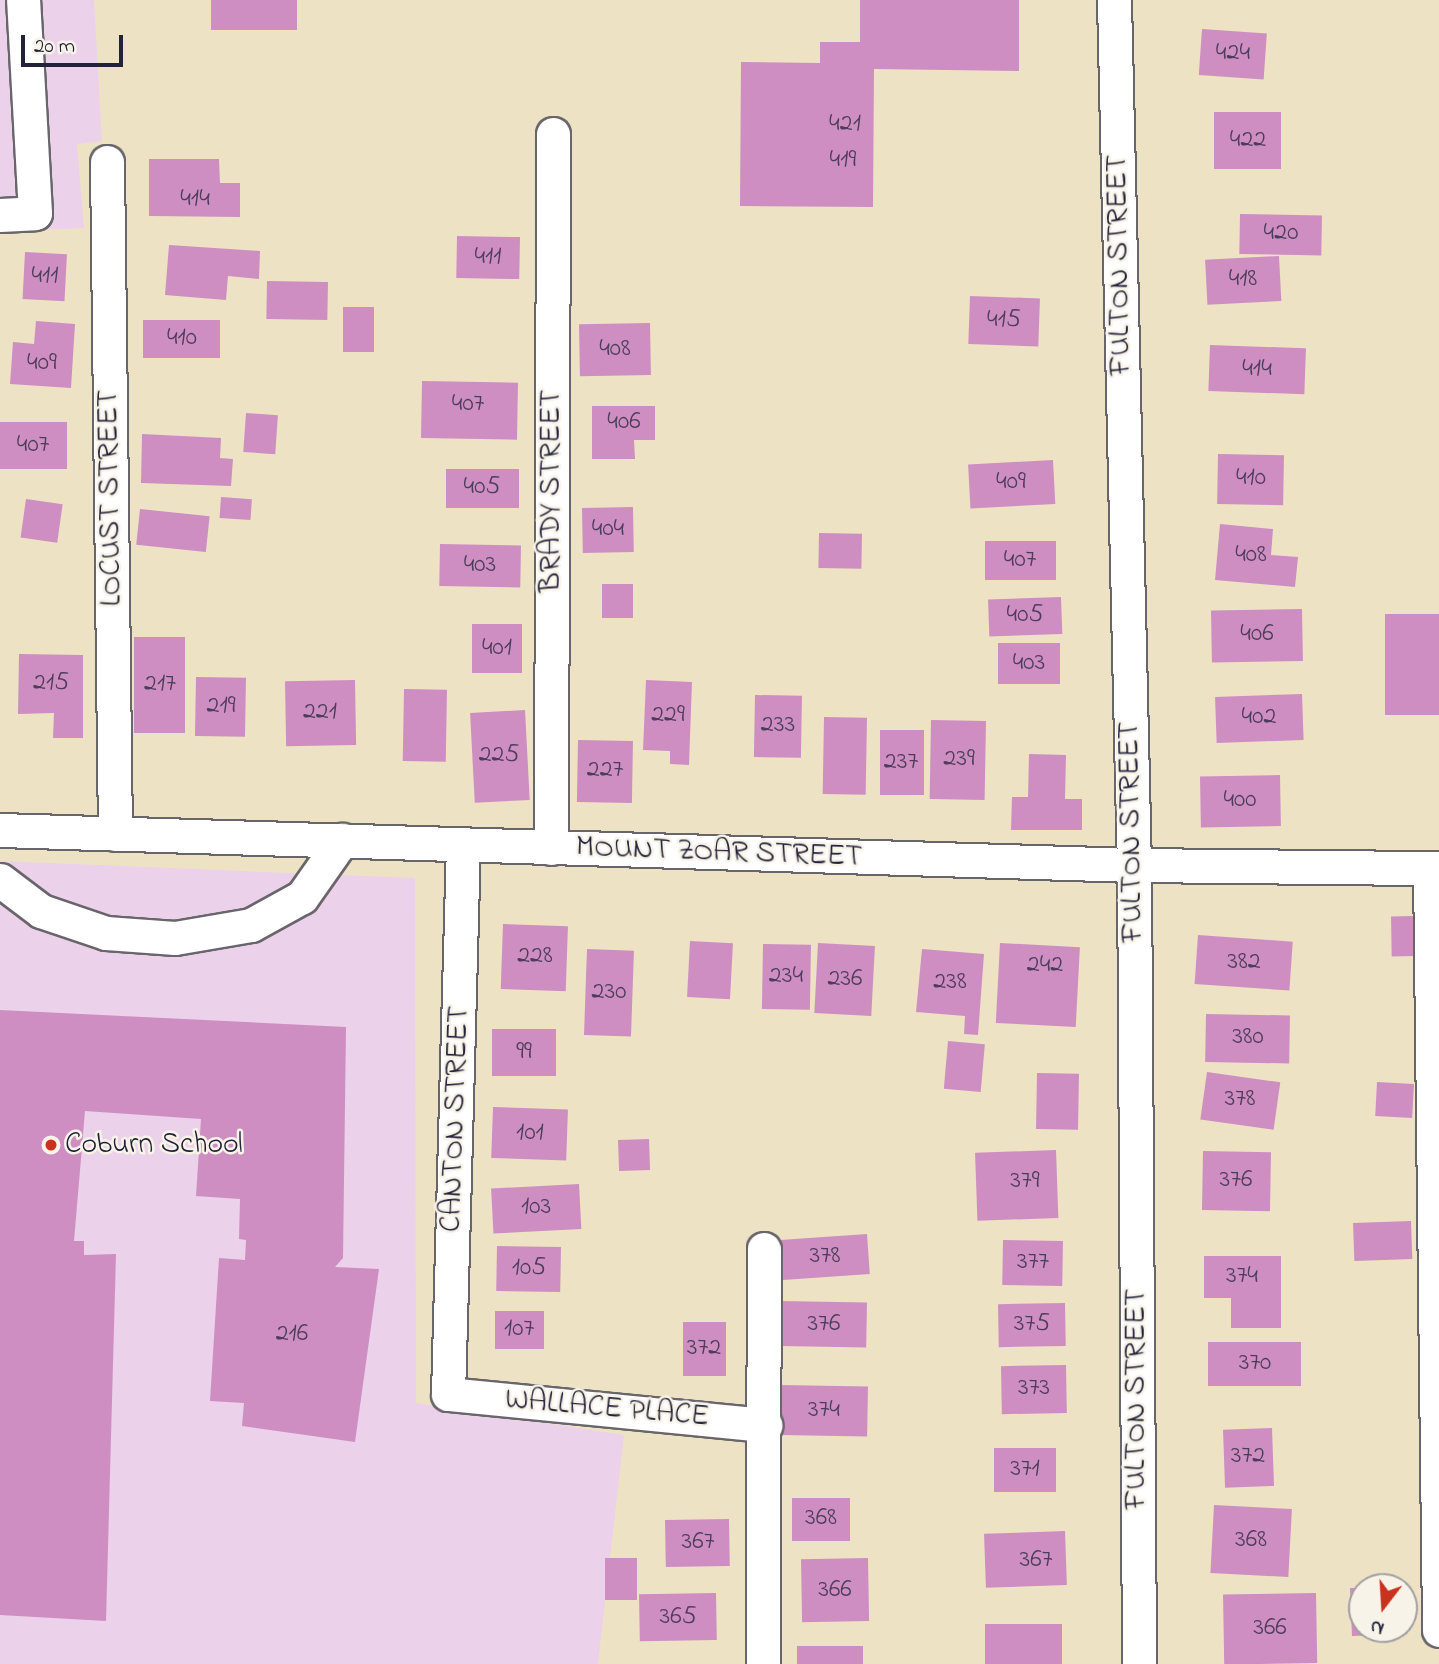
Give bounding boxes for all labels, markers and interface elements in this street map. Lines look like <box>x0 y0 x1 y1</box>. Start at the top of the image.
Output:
scale bar <box>24 21 126 65</box>
text: 20 m <box>34 32 75 62</box>
house number: 424 <box>1216 38 1250 70</box>
house number: 421 <box>829 109 861 141</box>
house number: 422 <box>1230 125 1266 157</box>
house number: 419 <box>830 145 856 177</box>
street label: FULTON STREET <box>1100 154 1140 376</box>
house number: 414 <box>180 184 210 216</box>
house number: 420 <box>1264 218 1298 250</box>
house number: 411 <box>474 242 502 274</box>
house number: 411 <box>31 261 59 293</box>
house number: 418 <box>1229 264 1257 296</box>
house number: 415 <box>987 305 1021 337</box>
house number: 410 <box>167 323 197 355</box>
house number: 408 <box>599 334 631 366</box>
house number: 409 <box>27 348 57 380</box>
house number: 414 <box>1242 354 1272 386</box>
street label: LOCUST STREET <box>91 389 131 607</box>
house number: 407 <box>452 389 484 421</box>
street label: BRADY STREET <box>534 389 570 593</box>
house number: 406 <box>607 407 641 439</box>
house number: 407 <box>17 430 49 462</box>
house number: 410 <box>1236 463 1266 495</box>
house number: 409 <box>996 467 1026 499</box>
house number: 405 <box>464 472 500 504</box>
house number: 404 <box>592 514 624 546</box>
house number: 408 <box>1235 540 1267 572</box>
house number: 407 <box>1004 545 1036 577</box>
house number: 403 <box>464 550 496 582</box>
house number: 405 <box>1007 600 1043 632</box>
house number: 406 <box>1240 619 1274 651</box>
house number: 401 <box>482 633 512 665</box>
house number: 403 <box>1013 648 1045 680</box>
house number: 215 <box>33 668 69 700</box>
house number: 217 <box>144 669 176 701</box>
house number: 219 <box>206 691 236 723</box>
house number: 221 <box>303 697 337 729</box>
house number: 229 <box>651 700 685 732</box>
house number: 402 <box>1242 702 1276 734</box>
house number: 233 <box>761 710 795 742</box>
street label: FULTON STREET <box>1112 721 1152 943</box>
house number: 225 <box>479 740 519 772</box>
house number: 239 <box>943 744 975 776</box>
house number: 237 <box>884 747 918 779</box>
house number: 227 <box>587 755 623 787</box>
house number: 400 <box>1223 785 1257 817</box>
street label: MOUNT ZOAR STREET <box>575 830 863 876</box>
house number: 228 <box>517 941 553 973</box>
house number: 382 <box>1227 947 1261 979</box>
house number: 242 <box>1027 950 1063 982</box>
house number: 234 <box>769 961 803 993</box>
house number: 236 <box>827 964 863 996</box>
house number: 238 <box>933 967 967 999</box>
house number: 230 <box>592 977 626 1009</box>
street label: CANTON STREET <box>434 1005 478 1233</box>
house number: 380 <box>1232 1022 1264 1054</box>
house number: 99 <box>516 1037 532 1069</box>
house number: 378 <box>1224 1084 1256 1116</box>
house number: 101 <box>516 1118 544 1150</box>
place label: Coburn School <box>65 1127 243 1163</box>
marker: Coburn School <box>43 1137 59 1153</box>
house number: 376 <box>1220 1165 1252 1197</box>
house number: 379 <box>1010 1166 1040 1198</box>
house number: 103 <box>521 1192 551 1224</box>
house number: 378 <box>809 1241 841 1273</box>
house number: 377 <box>1017 1247 1049 1279</box>
house number: 105 <box>512 1253 546 1285</box>
house number: 374 <box>1226 1261 1258 1293</box>
street label: FULTON STREET <box>1119 1289 1155 1509</box>
house number: 376 <box>808 1309 840 1341</box>
house number: 375 <box>1014 1309 1050 1341</box>
house number: 107 <box>504 1314 534 1346</box>
house number: 216 <box>276 1319 308 1351</box>
house number: 372 <box>687 1333 721 1365</box>
house number: 370 <box>1239 1348 1271 1380</box>
house number: 373 <box>1018 1373 1050 1405</box>
street label: WALLACE PLACE <box>504 1382 710 1436</box>
house number: 374 <box>808 1395 840 1427</box>
house number: 372 <box>1231 1441 1265 1473</box>
house number: 371 <box>1010 1454 1040 1486</box>
house number: 368 <box>805 1503 837 1535</box>
house number: 368 <box>1235 1525 1267 1557</box>
house number: 367 <box>682 1527 714 1559</box>
house number: 367 <box>1020 1545 1052 1577</box>
north arrow <box>1348 1573 1418 1643</box>
house number: 366 <box>818 1575 852 1607</box>
house number: 365 <box>659 1602 697 1634</box>
text: N <box>1367 1612 1387 1641</box>
house number: 366 <box>1253 1613 1287 1645</box>

